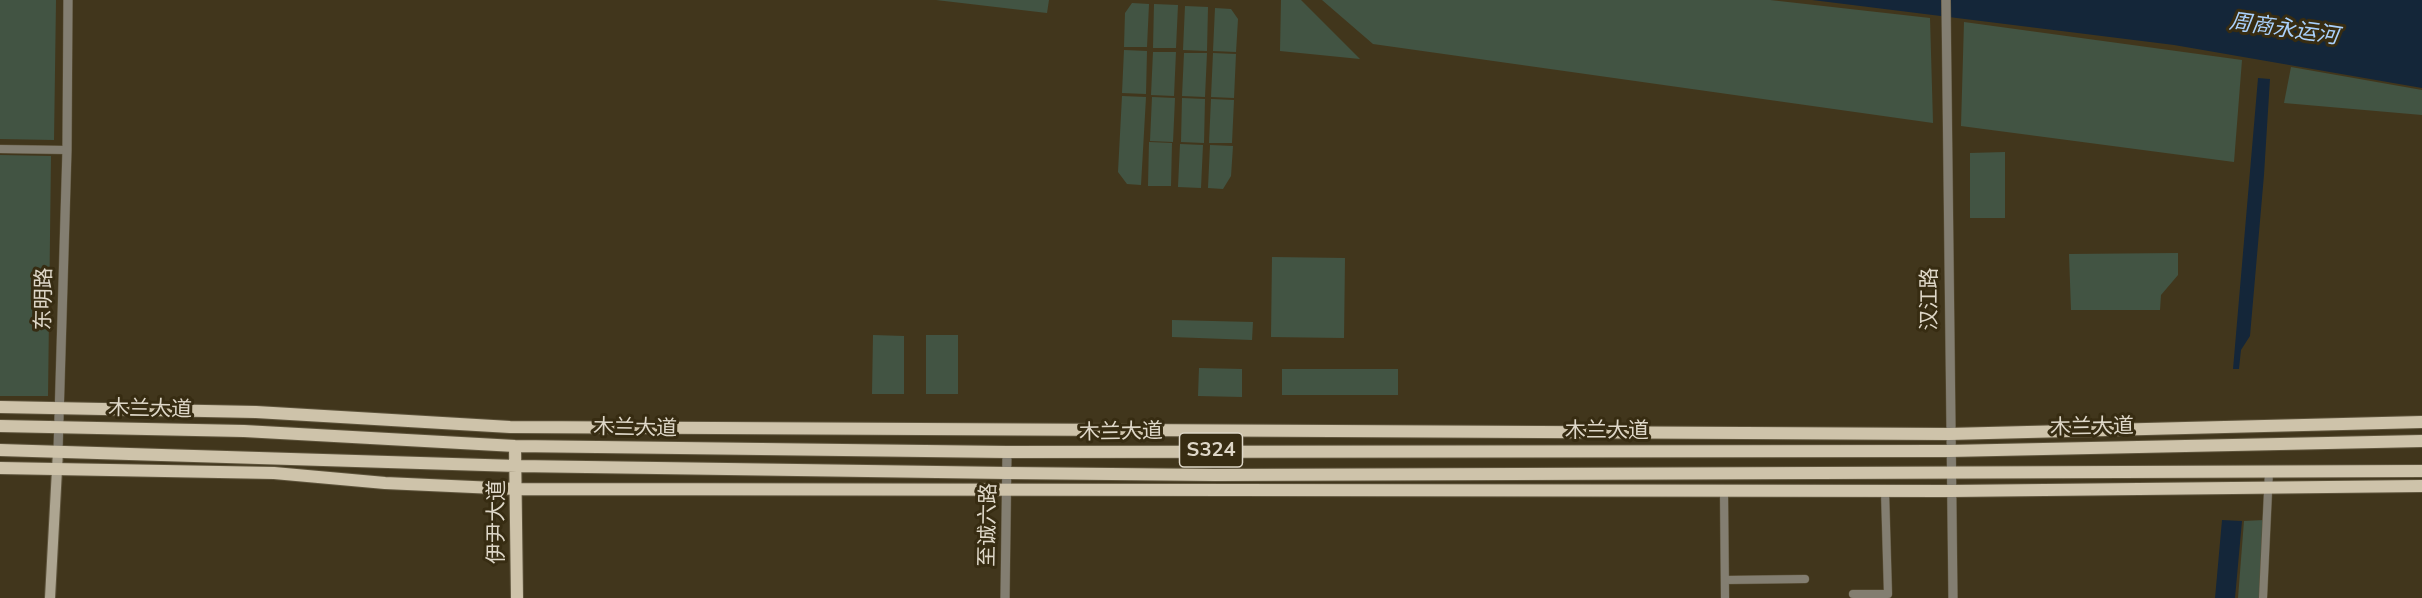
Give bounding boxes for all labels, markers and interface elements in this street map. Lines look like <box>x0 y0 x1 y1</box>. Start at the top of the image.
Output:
water label: 周商永运河 <box>2228 8 2340 50</box>
street label: 东明路 <box>31 267 57 331</box>
street label: 汉江路 <box>1917 268 1943 330</box>
street label: 木兰大道 <box>108 396 192 422</box>
street label: 木兰大道 <box>2050 414 2134 440</box>
street label: 木兰大道 <box>593 415 677 441</box>
street label: 木兰大道 <box>1565 418 1649 444</box>
street label: 木兰大道 <box>1079 419 1163 445</box>
road number: S324 <box>1180 433 1242 467</box>
street label: 伊尹大道 <box>484 480 510 564</box>
street label: 至诚六路 <box>975 483 1001 567</box>

